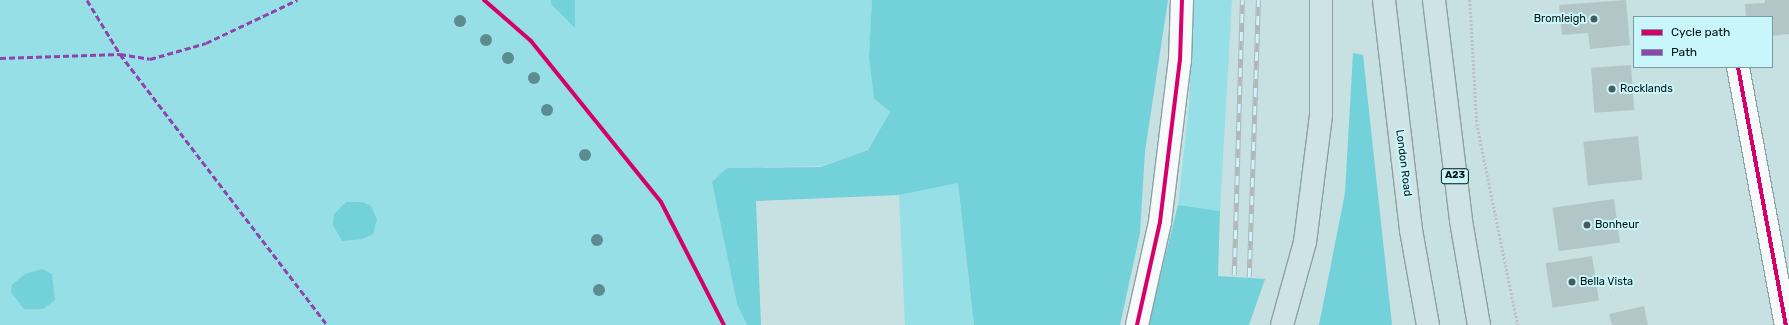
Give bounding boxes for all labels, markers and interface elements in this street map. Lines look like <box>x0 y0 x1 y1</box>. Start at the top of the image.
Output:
place label: Bromleigh <box>1534 12 1586 26</box>
marker: Bromleigh <box>1589 14 1599 24</box>
legend <box>1633 16 1773 68</box>
text: Cycle path <box>1671 25 1730 39</box>
text: Path <box>1671 45 1697 59</box>
place label: Rocklands <box>1620 82 1673 96</box>
marker: Rocklands <box>1607 84 1617 94</box>
street label: London Road <box>1392 129 1414 197</box>
road number: A23 <box>1440 168 1470 184</box>
place label: Bonheur <box>1595 218 1639 232</box>
marker: Bonheur <box>1582 220 1592 230</box>
place label: Bella Vista <box>1580 275 1633 289</box>
marker: Bella Vista <box>1567 277 1577 287</box>

